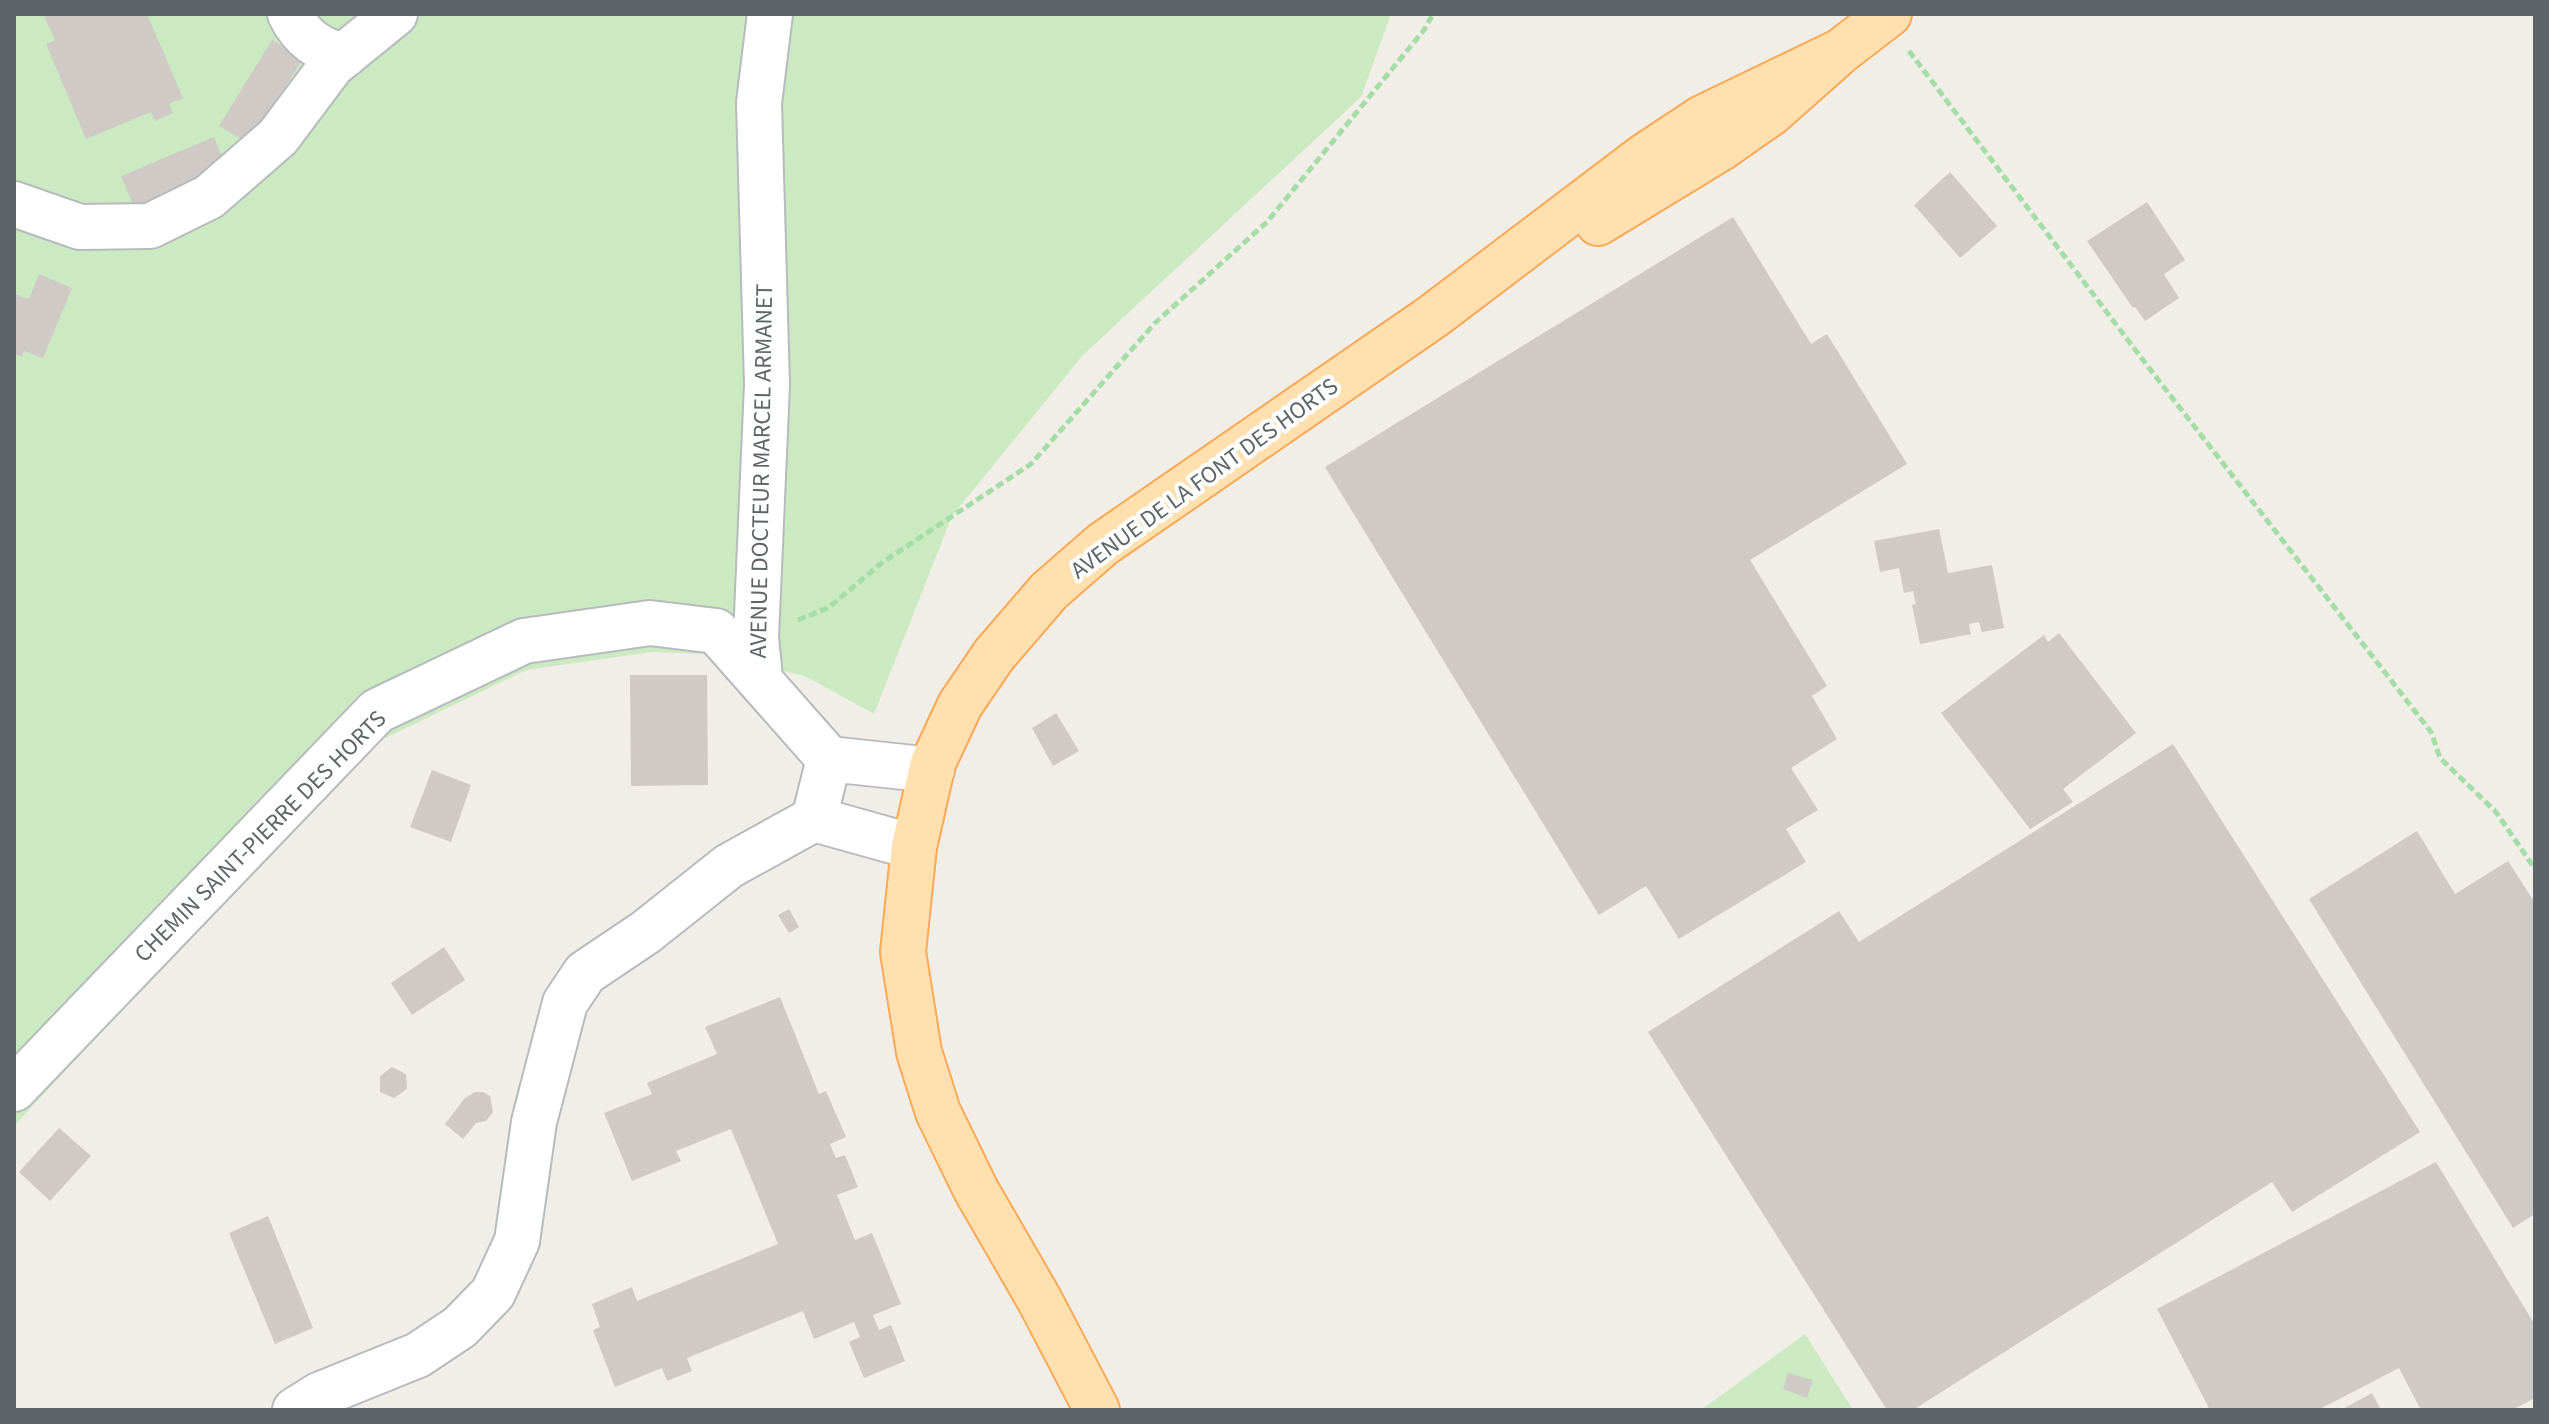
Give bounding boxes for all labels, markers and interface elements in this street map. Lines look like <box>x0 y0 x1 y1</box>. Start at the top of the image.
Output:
street label: AVENUE DOCTEUR MARCEL ARMANET <box>741 283 782 659</box>
street label: AVENUE DE LA FONT DES HORTS <box>1063 369 1345 588</box>
street label: CHEMIN SAINT-PIERRE DES HORTS <box>126 702 394 970</box>

